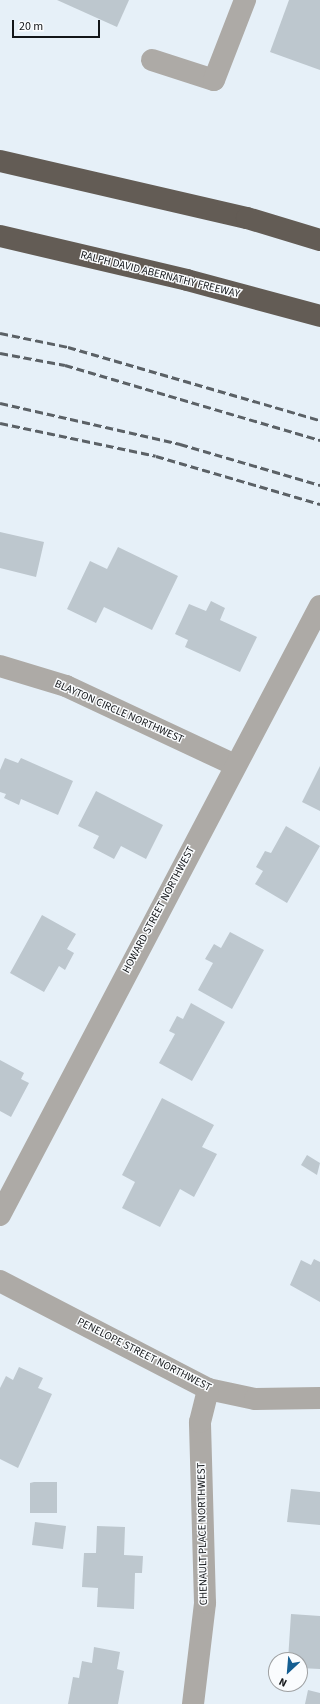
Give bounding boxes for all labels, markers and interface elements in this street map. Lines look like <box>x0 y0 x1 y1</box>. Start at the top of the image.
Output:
scale bar <box>14 12 102 38</box>
text: 20 m <box>19 18 43 35</box>
street label: RALPH DAVID ABERNATHY FREEWAY <box>79 249 241 301</box>
street label: BLAYTON CIRCLE NORTHWEST <box>53 678 185 746</box>
street label: HOWARD STREET NORTHWEST <box>120 845 198 975</box>
street label: PENELOPE STREET NORTHWEST <box>75 1315 213 1395</box>
street label: CHENAULT PLACE NORTHWEST <box>195 1463 211 1605</box>
north arrow <box>268 1652 308 1692</box>
text: N <box>276 1674 290 1691</box>

